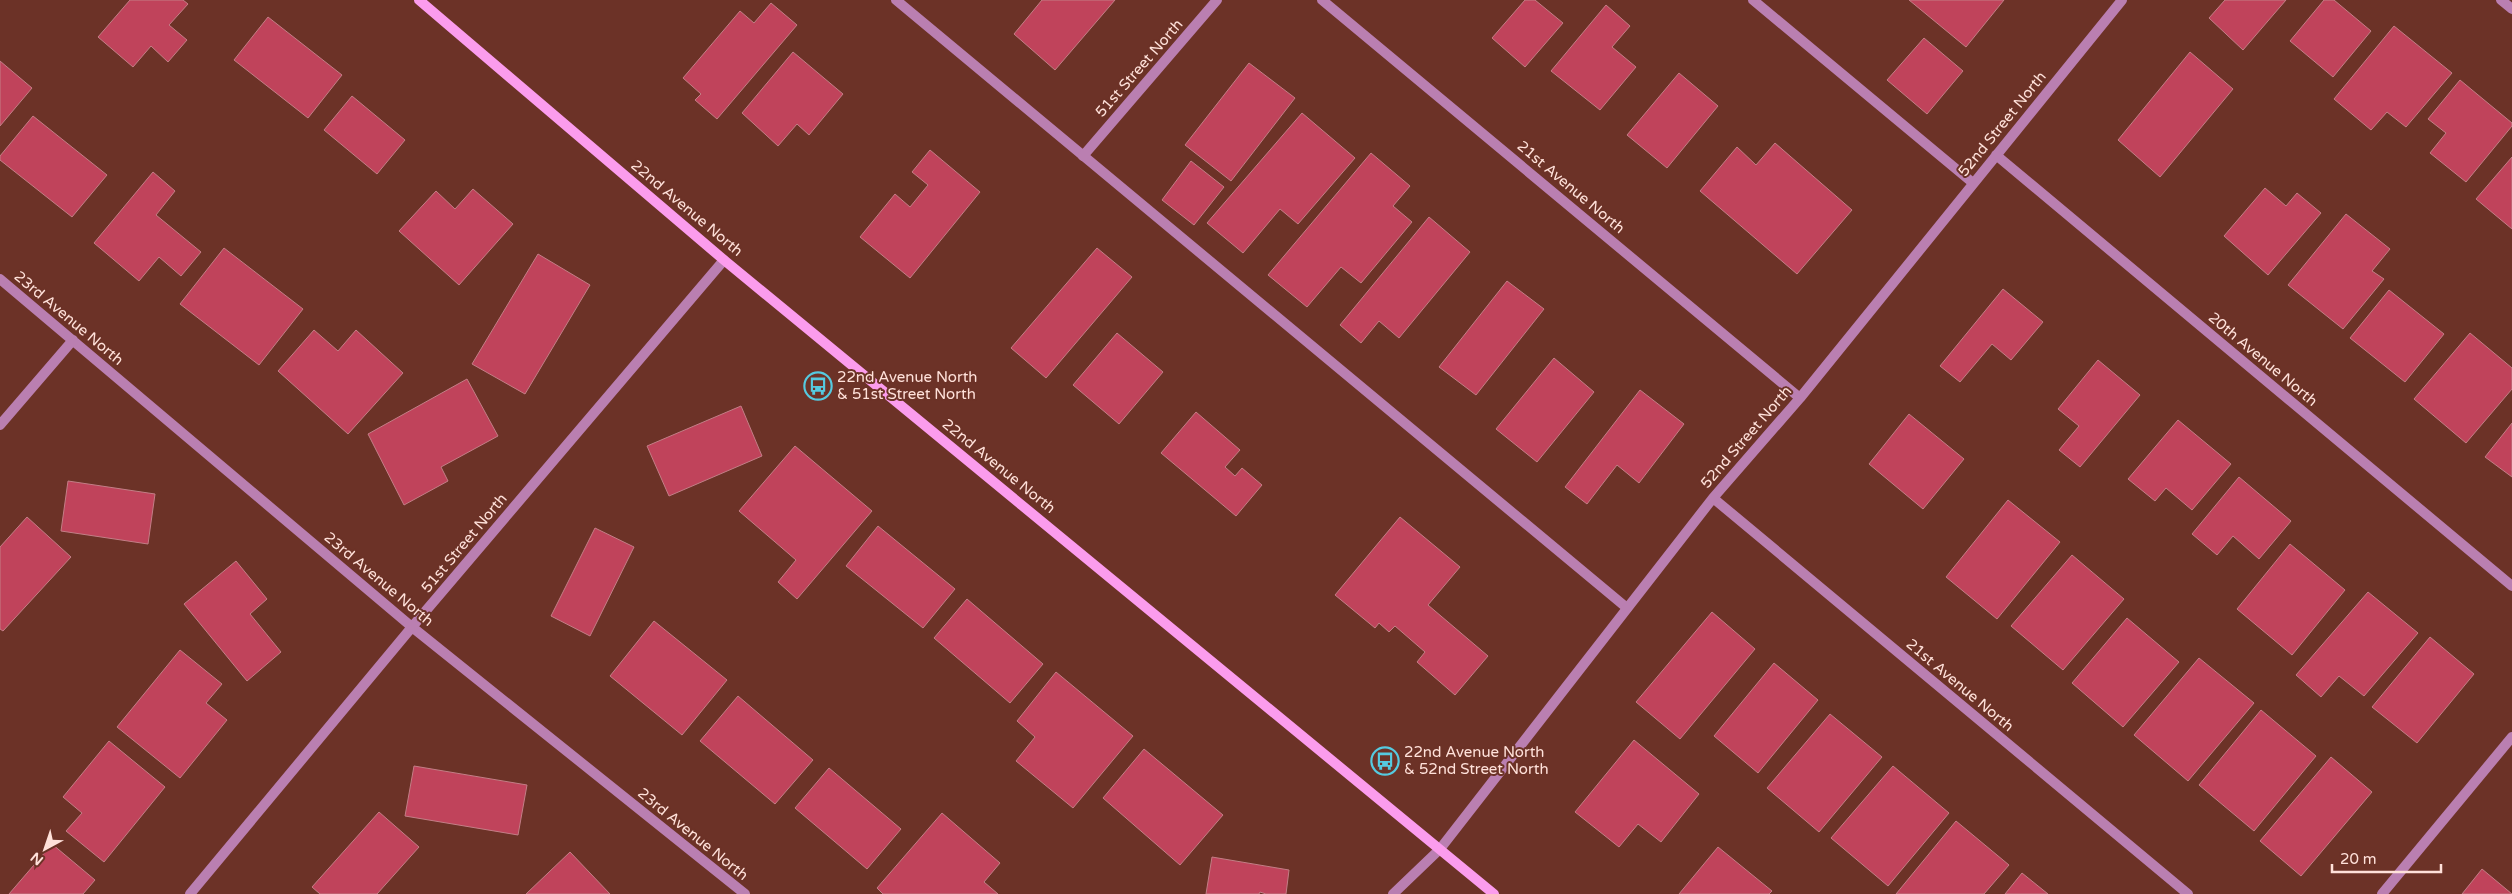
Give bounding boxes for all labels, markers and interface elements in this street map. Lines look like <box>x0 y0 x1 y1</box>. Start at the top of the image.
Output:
street label: 51st Street North <box>1092 15 1186 121</box>
street label: 52nd Street North <box>1954 68 2050 180</box>
street label: 21st Avenue North <box>1514 137 1628 237</box>
street label: 22nd Avenue North <box>627 156 747 260</box>
street label: 23rd Avenue North <box>11 267 127 369</box>
street label: 20th Avenue North <box>2205 308 2321 410</box>
place label: 22nd Avenue North & 51st Street North <box>837 368 978 403</box>
bus stop icon: 22nd Avenue North & 51st Street North <box>803 371 833 401</box>
street label: 52nd Street North <box>1697 382 1795 492</box>
street label: 22nd Avenue North <box>939 415 1059 517</box>
street label: 51st Street North <box>417 490 511 596</box>
street label: 23rd Avenue North <box>321 528 437 630</box>
street label: 21st Avenue North <box>1903 635 2017 735</box>
place label: 22nd Avenue North & 52nd Street North <box>1404 743 1549 778</box>
bus stop icon: 22nd Avenue North & 52nd Street North <box>1370 746 1400 776</box>
street label: 23rd Avenue North <box>634 784 752 884</box>
north arrow <box>20 824 70 874</box>
scale bar <box>2332 842 2441 874</box>
text: N <box>27 848 47 869</box>
text: 20 m <box>2340 850 2377 868</box>

